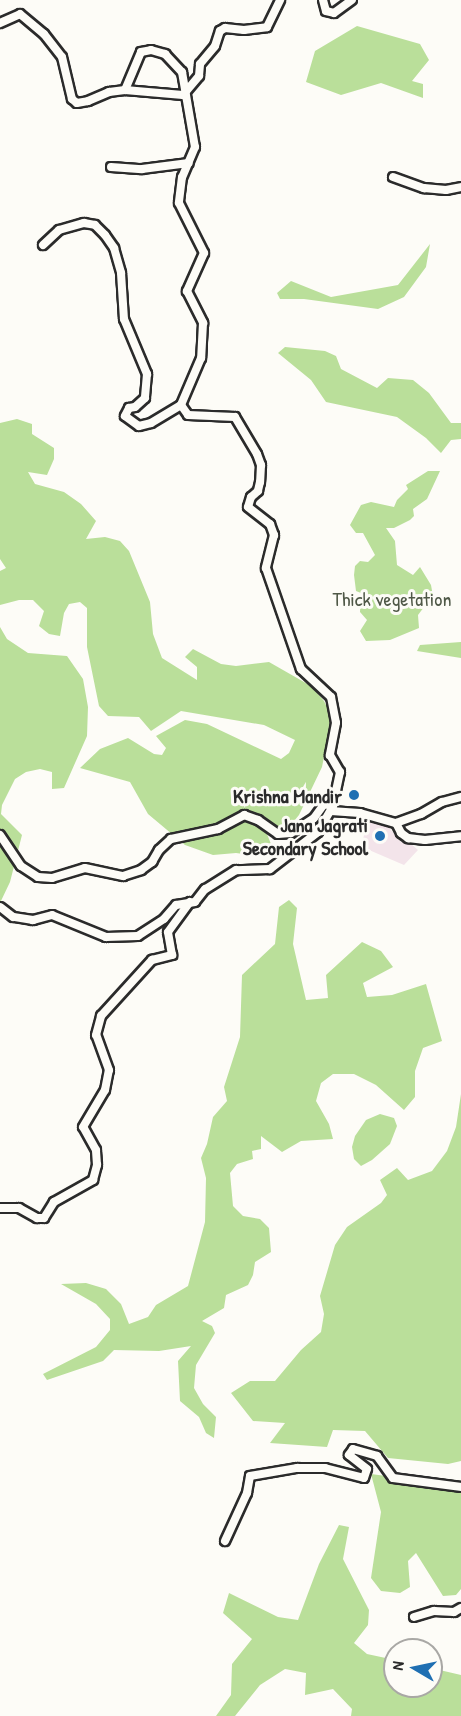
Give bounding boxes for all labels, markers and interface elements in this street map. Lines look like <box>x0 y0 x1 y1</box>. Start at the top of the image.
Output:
park label: Thick vegetation <box>333 586 451 610</box>
place label: Krishna Mandir <box>233 783 342 807</box>
marker: Krishna Mandir <box>347 788 361 802</box>
place label: Jana Jagrati Secondary School <box>243 813 368 860</box>
marker: Jana Jagrati Secondary School <box>373 829 387 843</box>
north arrow <box>383 1638 443 1698</box>
text: N <box>386 1660 409 1671</box>

